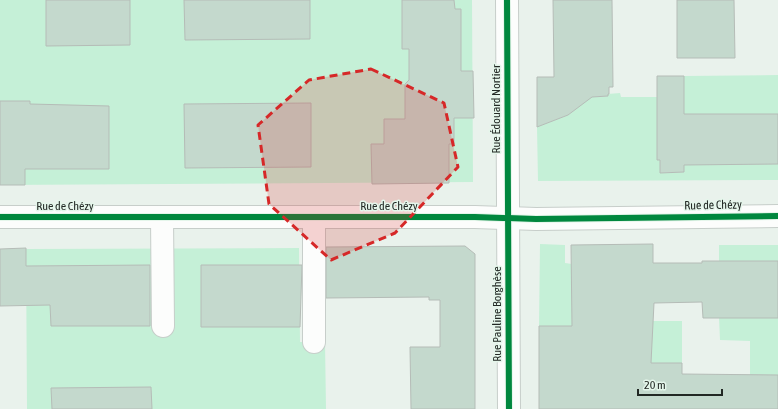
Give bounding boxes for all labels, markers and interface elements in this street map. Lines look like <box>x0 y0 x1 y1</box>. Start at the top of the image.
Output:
street label: Rue Édouard Nortier <box>489 64 503 153</box>
street label: Rue de Chézy <box>684 197 742 213</box>
street label: Rue de Chézy <box>36 199 94 213</box>
street label: Rue de Chézy <box>360 199 418 213</box>
street label: Rue Pauline Borghèse <box>490 266 504 362</box>
scale bar <box>638 371 722 397</box>
text: 20 m <box>644 378 666 392</box>

